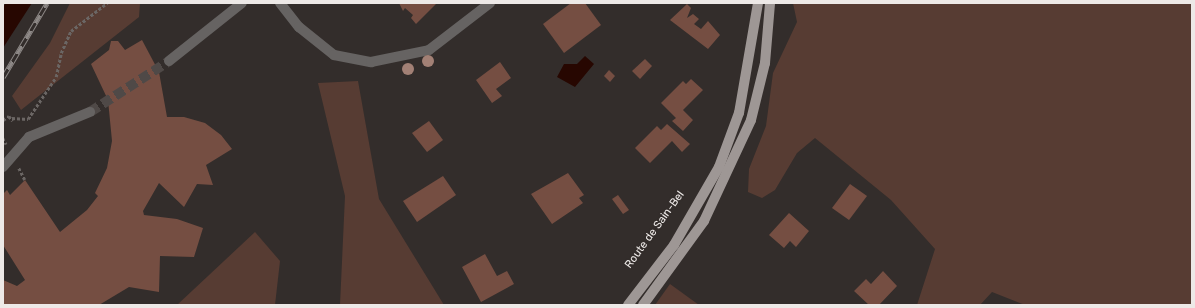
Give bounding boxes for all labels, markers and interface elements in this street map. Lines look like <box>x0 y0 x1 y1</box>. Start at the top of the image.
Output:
street label: Route de Sain-Bel <box>623 189 687 271</box>

